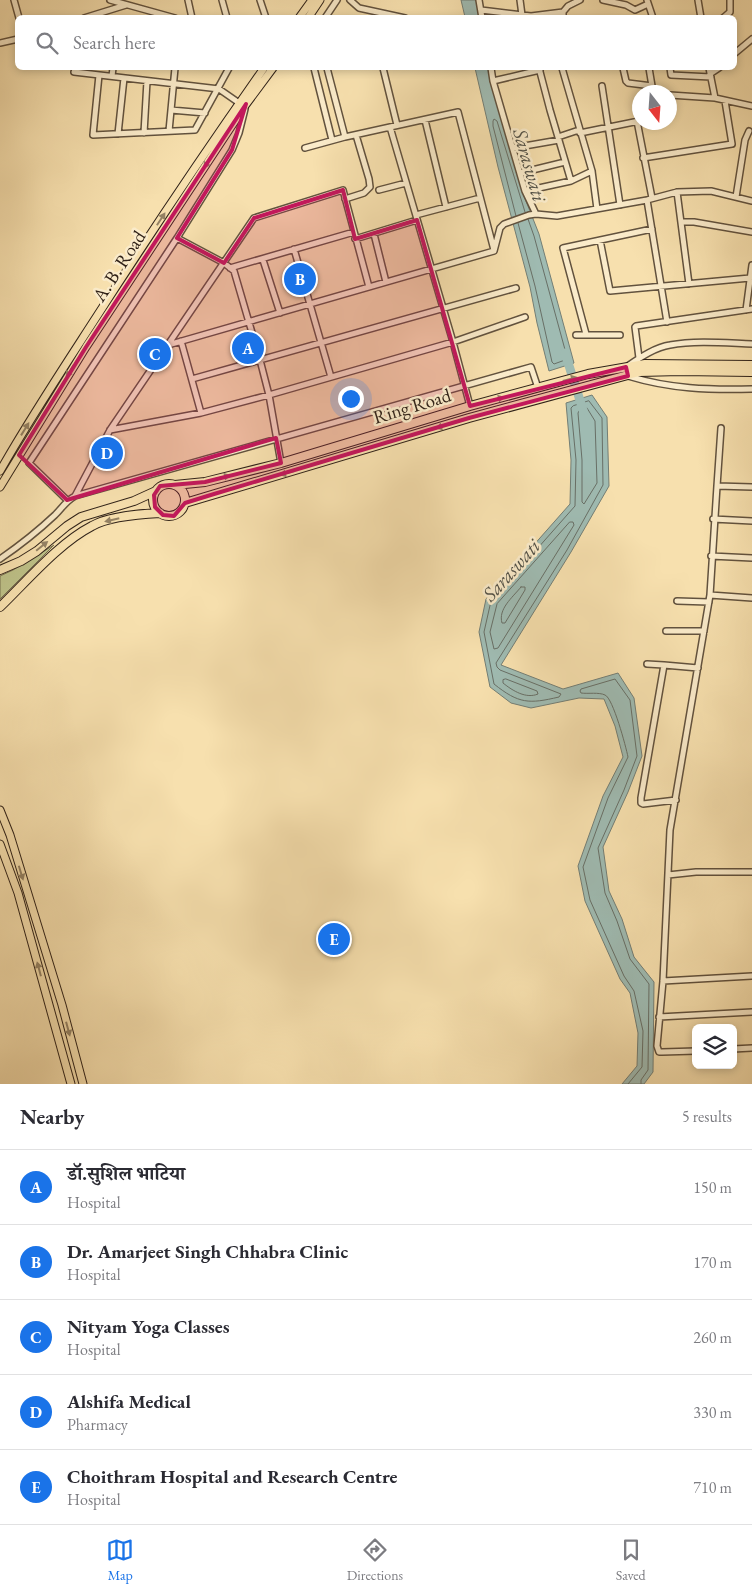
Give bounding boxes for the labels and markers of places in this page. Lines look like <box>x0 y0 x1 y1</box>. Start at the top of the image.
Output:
pin: B <box>284 260 316 298</box>
pin: A <box>232 329 264 367</box>
pin: C <box>139 335 171 373</box>
pin: D <box>91 434 123 472</box>
pin: E <box>318 920 350 958</box>

